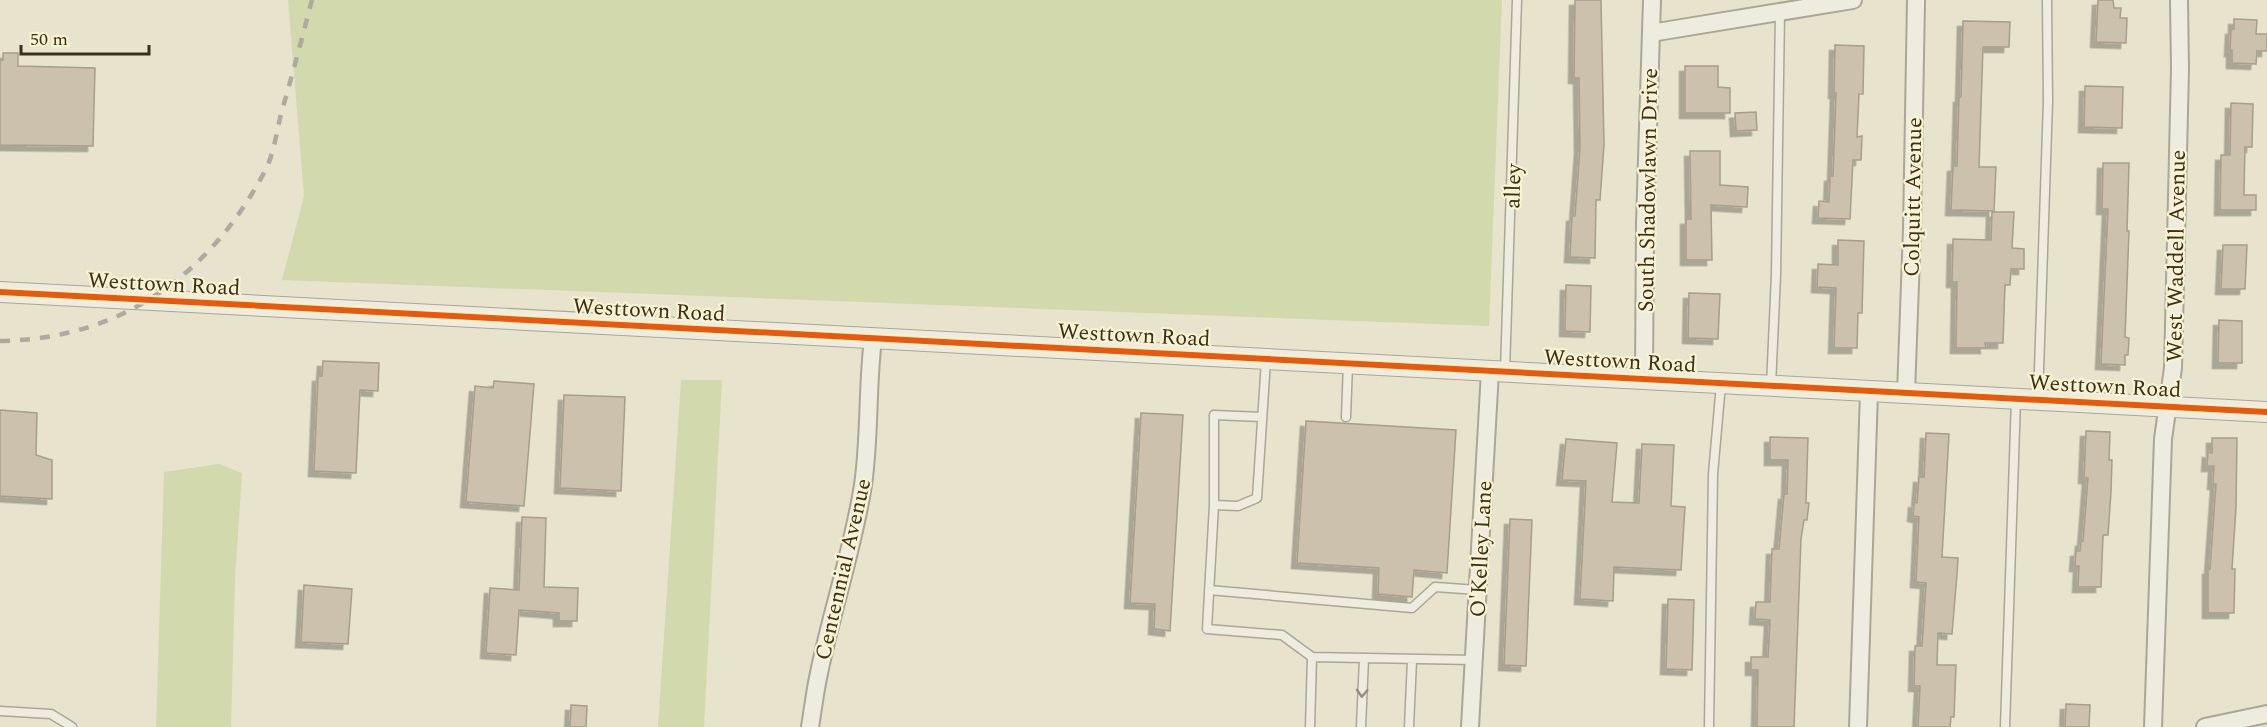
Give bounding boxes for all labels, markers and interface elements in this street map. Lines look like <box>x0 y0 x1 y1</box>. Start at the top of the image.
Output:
scale bar <box>21 18 148 56</box>
text: 50 m <box>30 26 68 53</box>
street label: South Shadowlawn Drive <box>1630 68 1667 312</box>
street label: Colquitt Avenue <box>1896 117 1931 277</box>
street label: West Waddell Avenue <box>2158 149 2195 363</box>
street label: alley <box>1496 162 1531 209</box>
street label: Westtown Road <box>87 264 241 305</box>
street label: Westtown Road <box>572 290 726 331</box>
street label: Westtown Road <box>1057 315 1211 356</box>
street label: Westtown Road <box>1543 341 1697 382</box>
street label: Westtown Road <box>2028 366 2182 407</box>
street label: Centennial Avenue <box>807 475 880 663</box>
street label: O'Kelley Lane <box>1461 480 1502 618</box>
one-way arrow <box>1356 688 1369 697</box>

